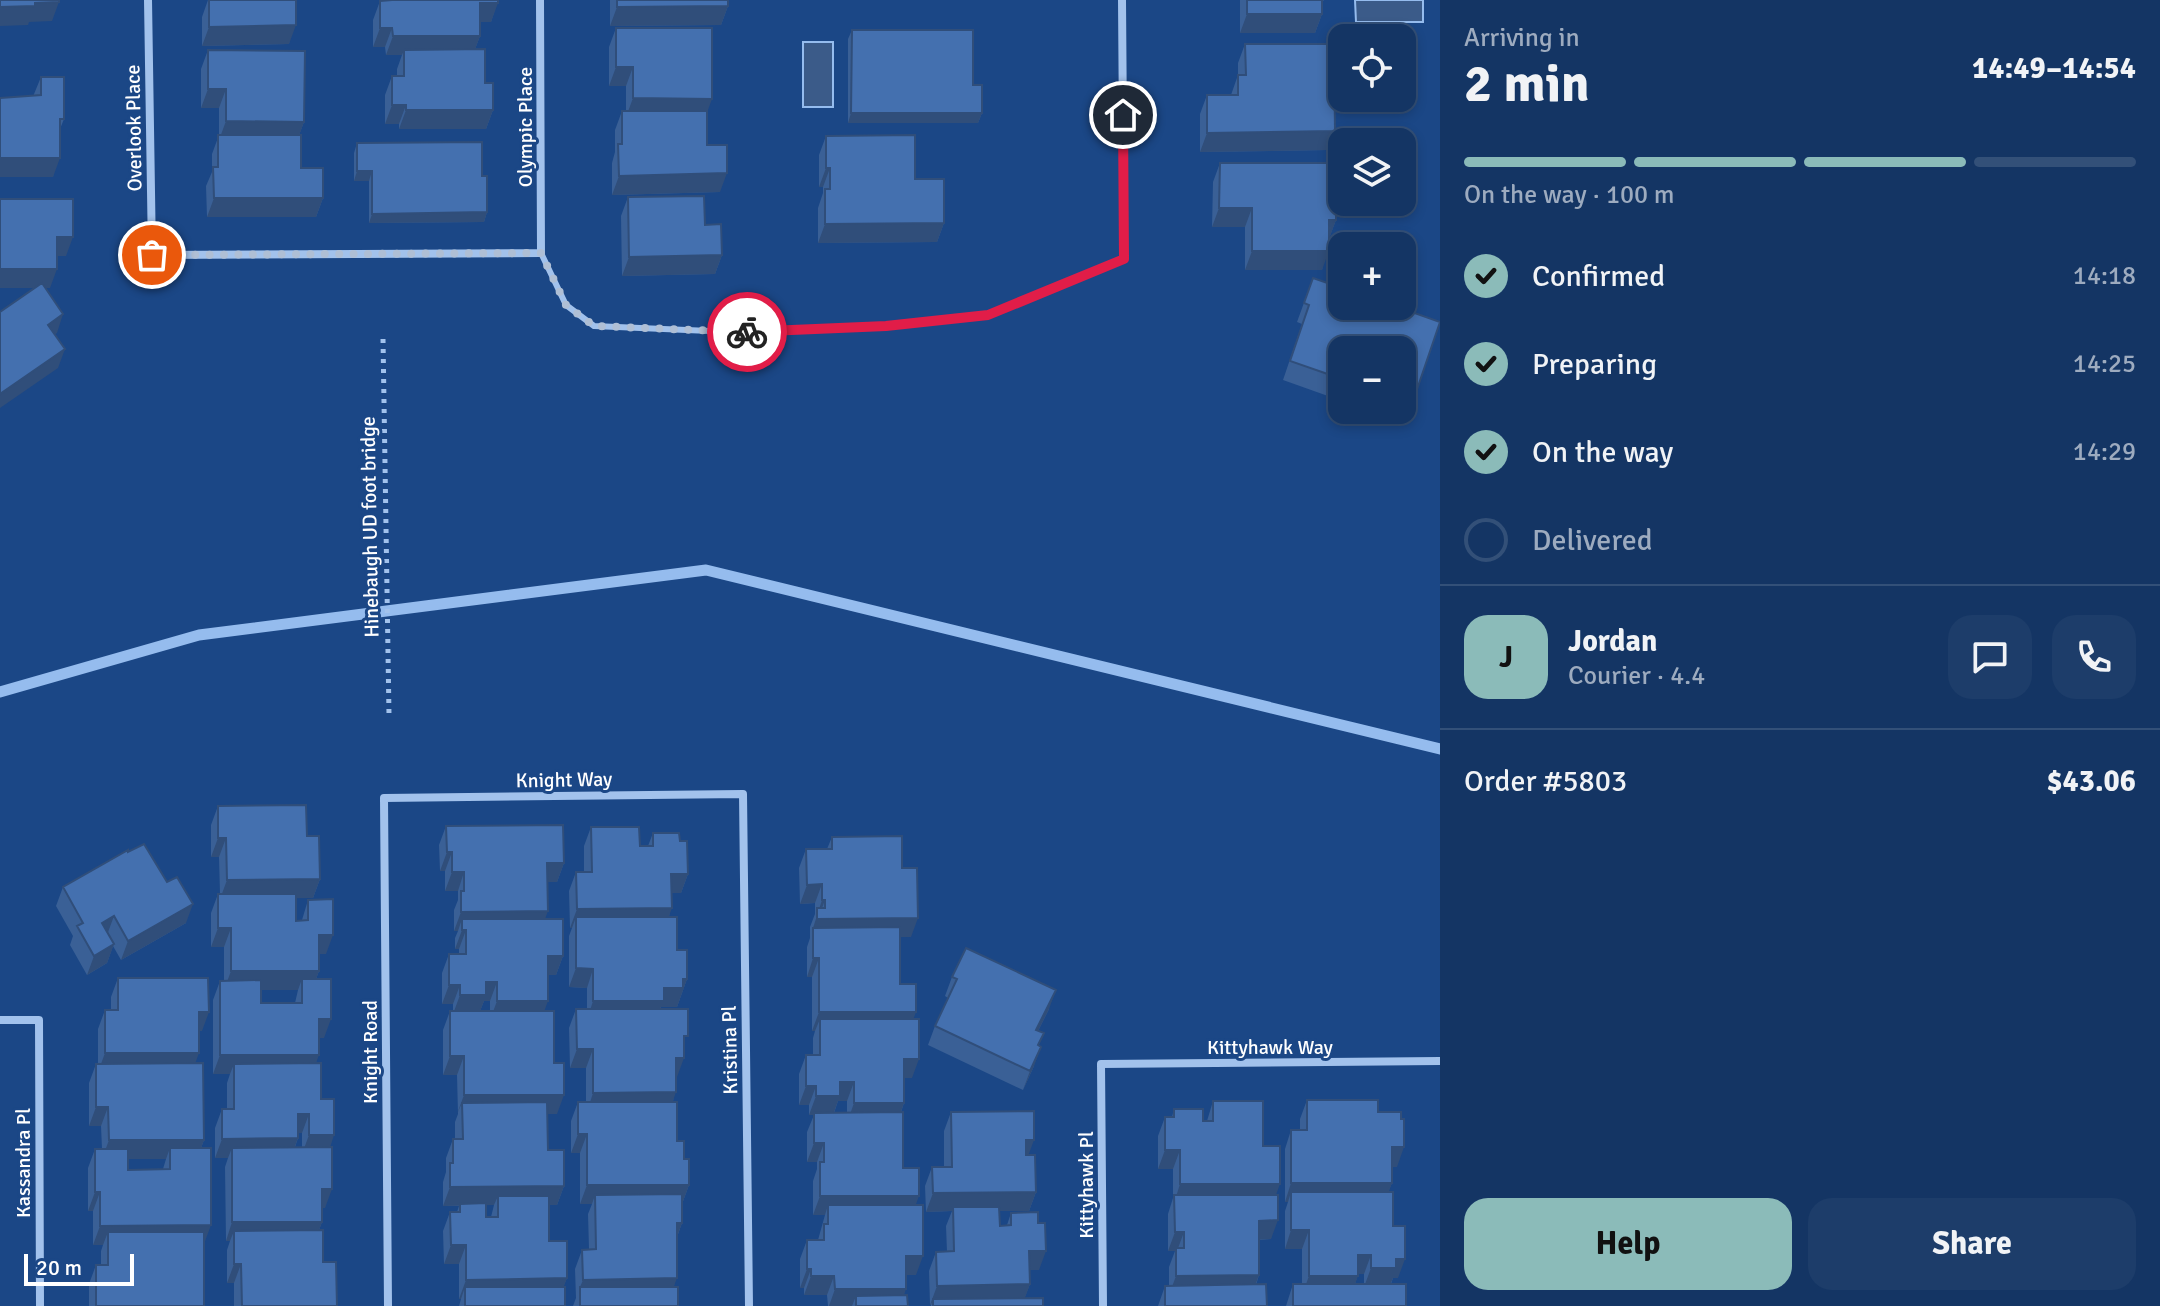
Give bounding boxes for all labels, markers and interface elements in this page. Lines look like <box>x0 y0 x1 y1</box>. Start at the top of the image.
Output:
text: Arriving in <box>1464 22 1580 54</box>
map controls <box>1328 24 1416 424</box>
button: locate <box>1328 24 1416 112</box>
text: 14:49–14:54 <box>1972 50 2136 87</box>
text: 2 min <box>1464 52 1590 116</box>
street label: Overlook Place <box>120 64 148 192</box>
street label: Olympic Place <box>513 67 538 187</box>
pin <box>1089 81 1157 149</box>
icon: home <box>1101 93 1145 137</box>
button: layers <box>1328 128 1416 216</box>
text: On the way · 100 m <box>1464 179 1674 211</box>
pin <box>118 221 186 289</box>
button: + <box>1328 232 1416 320</box>
icon: bag <box>130 233 174 277</box>
icon: check <box>1464 254 1508 298</box>
text: Confirmed <box>1532 258 1665 295</box>
text: 14:18 <box>2073 260 2136 292</box>
courier <box>707 292 787 372</box>
icon: bike <box>725 310 769 354</box>
button: − <box>1328 336 1416 424</box>
icon: check <box>1464 342 1508 386</box>
text: Preparing <box>1532 346 1657 383</box>
text: 14:25 <box>2073 348 2136 380</box>
street label: Hinebaugh UD foot bridge <box>356 416 384 638</box>
icon: check <box>1464 430 1508 474</box>
text: On the way <box>1532 434 1673 471</box>
text: 14:29 <box>2073 436 2136 468</box>
text: Delivered <box>1532 522 1653 559</box>
button: chat <box>1948 615 2032 699</box>
button: phone <box>2052 615 2136 699</box>
text: Jordan <box>1568 623 1657 660</box>
text: J <box>1499 639 1513 676</box>
text: Courier · 4.4 <box>1568 660 1705 692</box>
text: Order #5803 <box>1464 763 1627 800</box>
text: $43.06 <box>2046 763 2136 800</box>
street label: Knight Way <box>515 767 613 793</box>
street label: Knight Road <box>358 1000 383 1104</box>
street label: Kristina Pl <box>717 1005 743 1095</box>
street label: Kittyhawk Way <box>1207 1035 1334 1060</box>
street label: Kassandra Pl <box>11 1108 36 1218</box>
street label: Kittyhawk Pl <box>1074 1131 1099 1239</box>
button: Help <box>1464 1198 1792 1290</box>
button: Share <box>1808 1198 2136 1290</box>
scale bar <box>24 1250 134 1286</box>
text: 20 m <box>36 1254 82 1281</box>

